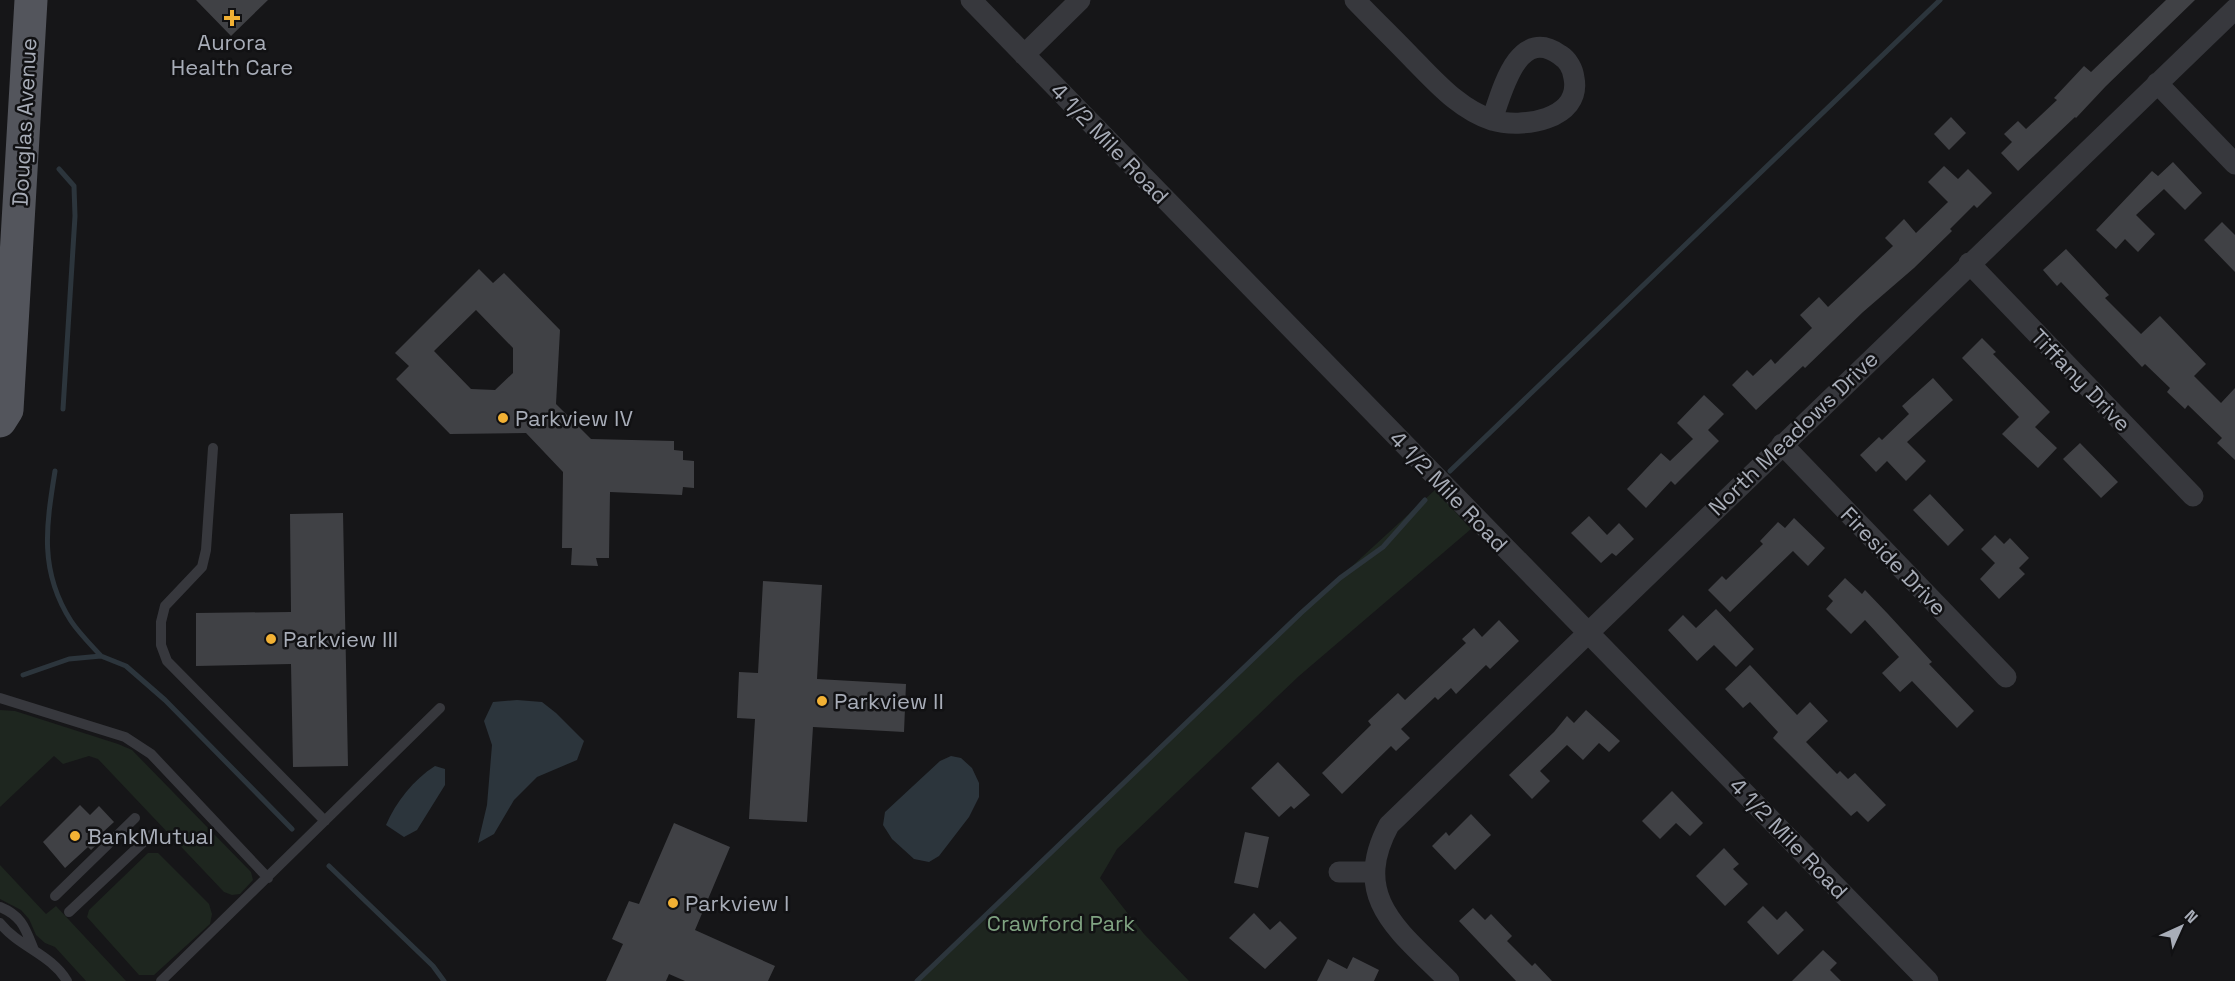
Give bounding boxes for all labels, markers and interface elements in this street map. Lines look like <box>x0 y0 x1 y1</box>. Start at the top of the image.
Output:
marker: Aurora Health Care <box>223 9 241 27</box>
place label: Aurora Health Care <box>171 28 293 81</box>
street label: Douglas Avenue <box>6 37 42 207</box>
street label: 4 1/2 Mile Road <box>1045 76 1175 210</box>
street label: Tiffany Drive <box>2025 323 2137 437</box>
street label: North Meadows Drive <box>1702 345 1884 521</box>
place label: Parkview IV <box>515 404 633 432</box>
marker: Parkview IV <box>496 411 510 425</box>
street label: 4 1/2 Mile Road <box>1384 424 1514 558</box>
street label: Fireside Drive <box>1835 501 1953 621</box>
place label: Parkview III <box>283 625 398 653</box>
marker: Parkview III <box>264 632 278 646</box>
place label: Parkview II <box>834 687 944 715</box>
marker: Parkview II <box>815 694 829 708</box>
street label: 4 1/2 Mile Road <box>1724 771 1854 905</box>
place label: BankMutual <box>87 822 214 850</box>
marker: BankMutual <box>68 829 82 843</box>
place label: Parkview I <box>685 889 789 917</box>
marker: Parkview I <box>666 896 680 910</box>
north arrow <box>2151 897 2211 957</box>
text: N <box>2180 906 2202 928</box>
park label: Crawford Park <box>987 909 1135 937</box>

